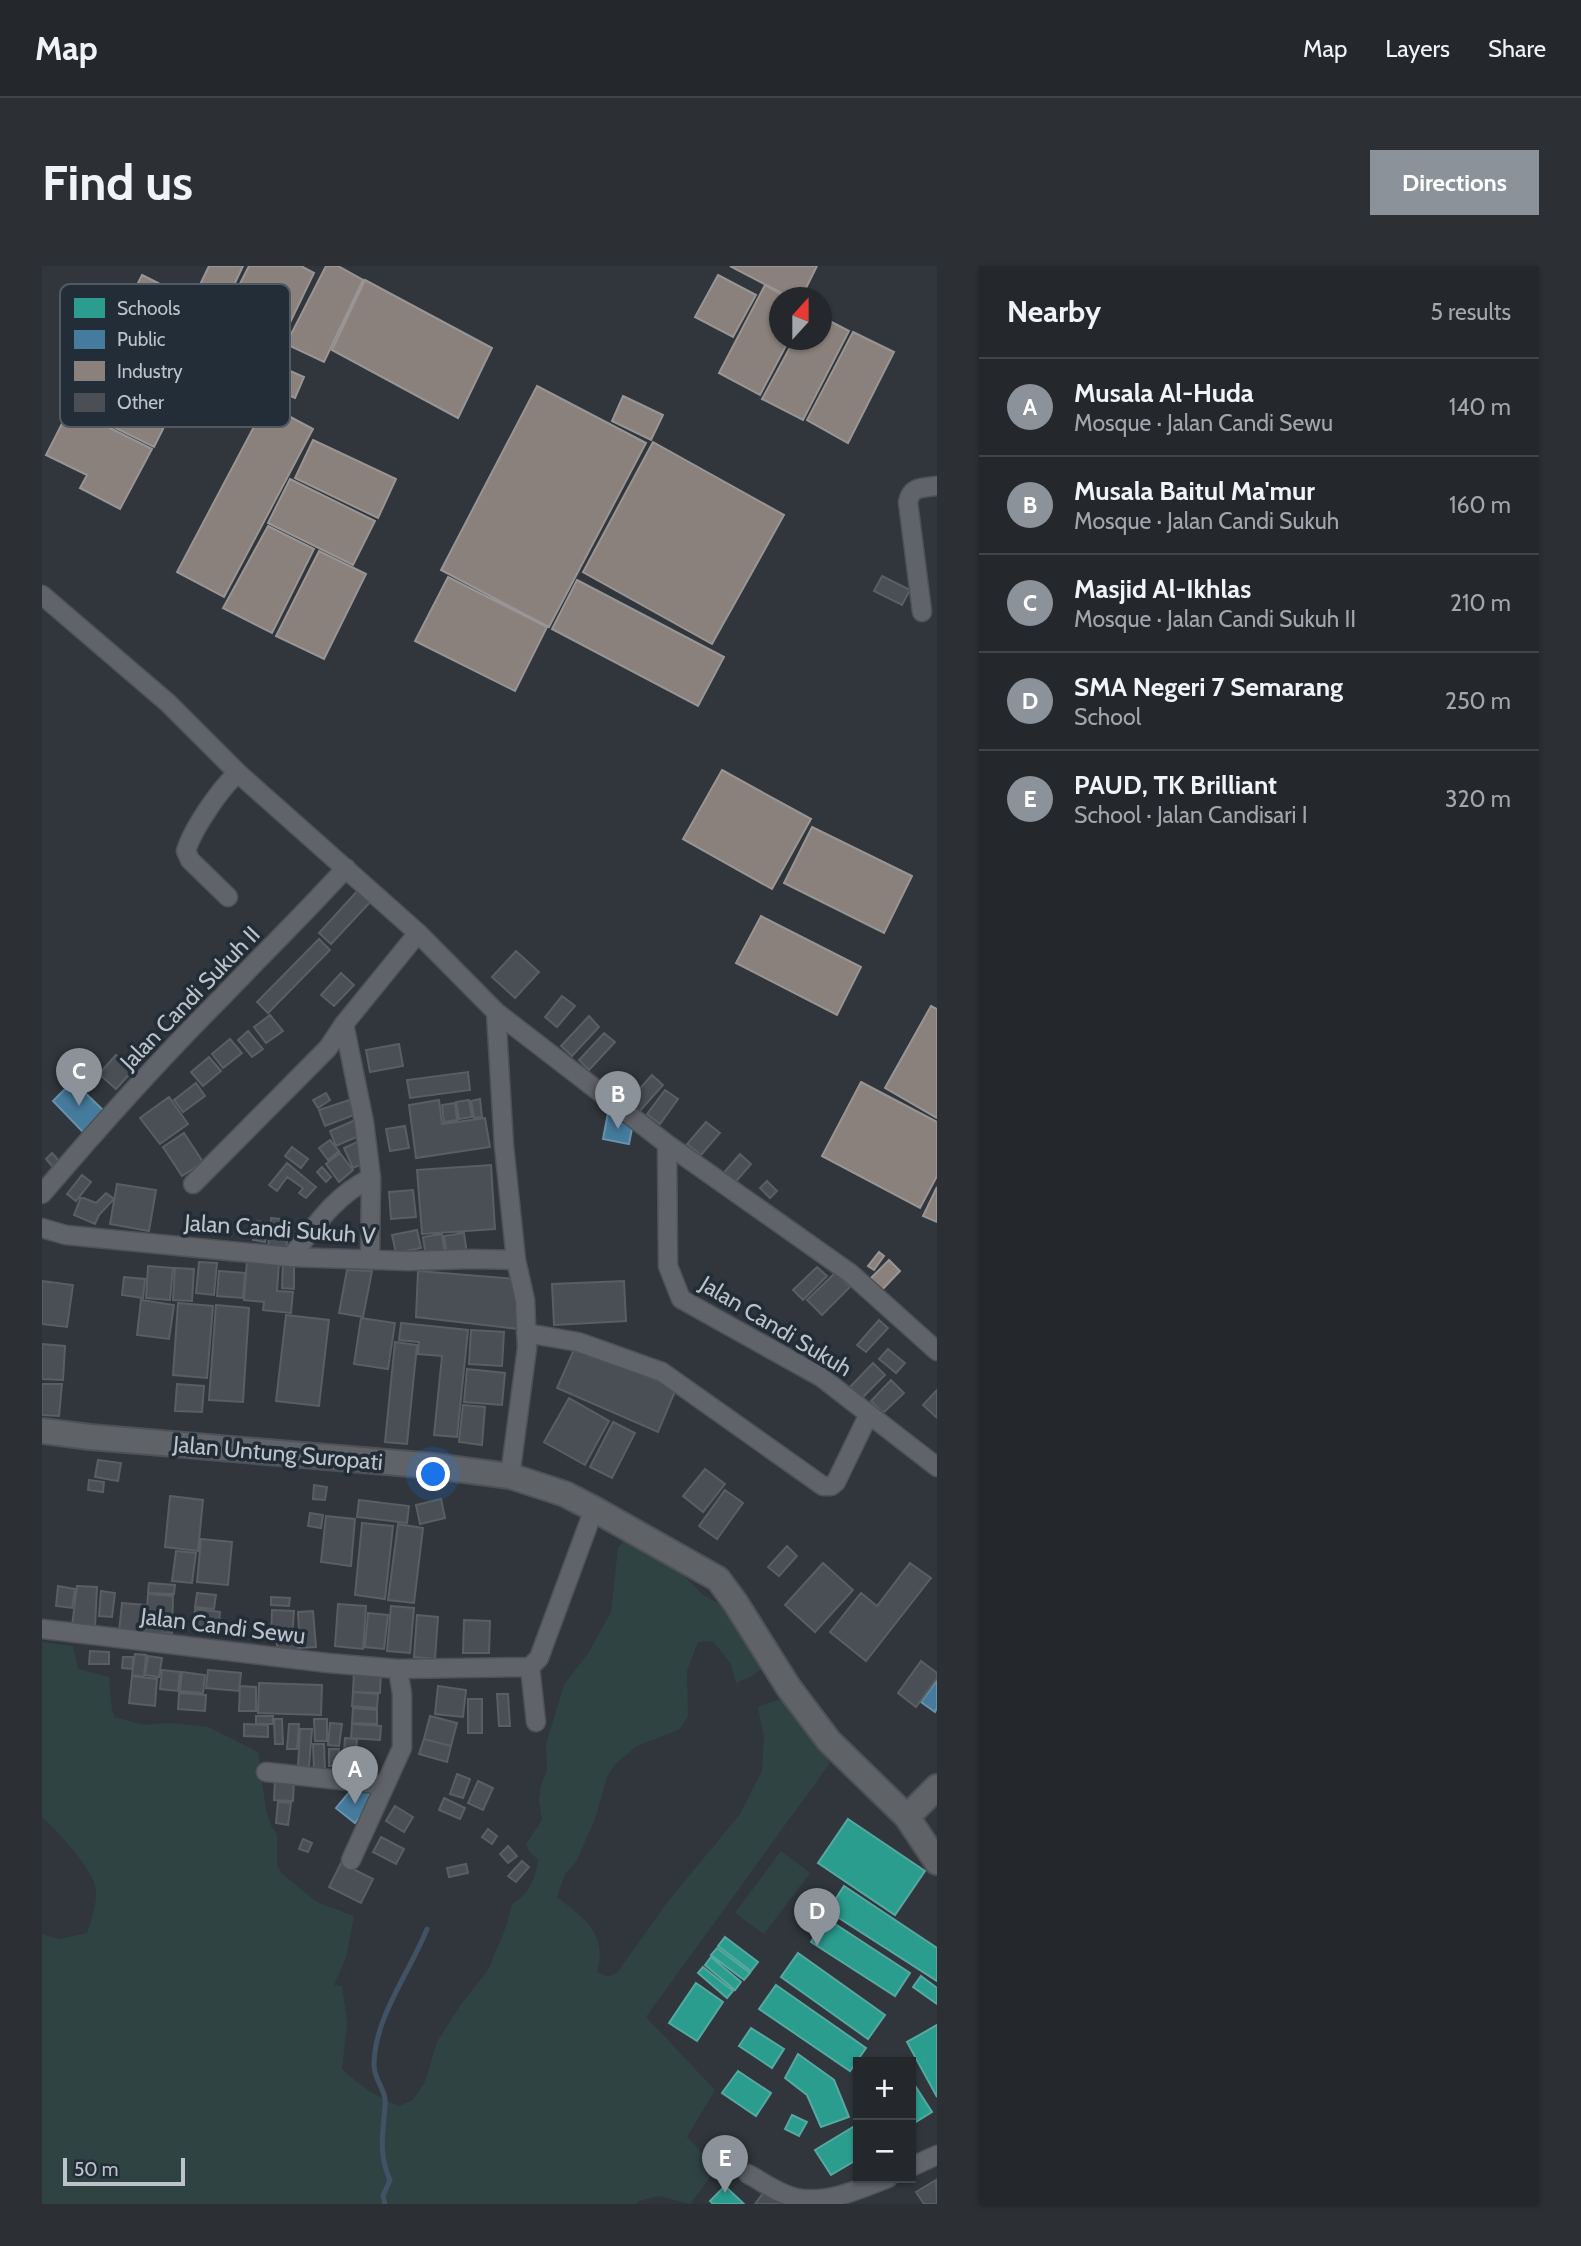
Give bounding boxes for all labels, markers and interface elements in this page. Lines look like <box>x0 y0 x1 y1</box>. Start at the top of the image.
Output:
text: Map <box>35 28 98 68</box>
text: Map <box>1303 34 1347 63</box>
text: Layers <box>1385 34 1450 63</box>
text: Share <box>1488 34 1546 63</box>
button: Directions <box>1370 150 1539 215</box>
text: Find us <box>42 153 193 212</box>
legend <box>60 284 290 427</box>
north arrow <box>769 287 832 350</box>
text: Nearby <box>1007 293 1101 330</box>
text: Schools <box>117 297 180 320</box>
text: 5 results <box>1430 298 1511 326</box>
text: Public <box>117 328 166 351</box>
text: Industry <box>117 360 183 383</box>
text: Musala Al-Huda <box>1074 377 1254 409</box>
text: Other <box>117 391 164 414</box>
text: A <box>1023 393 1037 421</box>
text: 140 m <box>1449 393 1511 421</box>
text: Mosque · Jalan Candi Sewu <box>1074 409 1333 437</box>
text: Musala Baitul Ma'mur <box>1074 475 1315 507</box>
text: B <box>1023 491 1037 519</box>
text: 160 m <box>1449 491 1511 519</box>
text: Mosque · Jalan Candi Sukuh <box>1074 507 1339 535</box>
text: Masjid Al-Ikhlas <box>1074 573 1251 605</box>
text: C <box>1023 589 1037 617</box>
text: 210 m <box>1450 589 1511 617</box>
text: Mosque · Jalan Candi Sukuh II <box>1074 605 1356 633</box>
text: SMA Negeri 7 Semarang <box>1074 671 1343 703</box>
text: D <box>1022 687 1038 715</box>
text: 250 m <box>1445 687 1511 715</box>
text: School <box>1074 703 1141 731</box>
text: PAUD, TK Brilliant <box>1074 769 1277 801</box>
text: E <box>1023 785 1037 813</box>
text: 320 m <box>1445 785 1511 813</box>
text: School · Jalan Candisari I <box>1074 801 1308 829</box>
street label: Jalan Candi Sukuh II <box>114 920 266 1076</box>
pin: C <box>56 1048 102 1106</box>
pin: B <box>595 1071 641 1129</box>
street label: Jalan Candi Sukuh V <box>183 1208 376 1250</box>
street label: Jalan Candi Sukuh <box>694 1269 857 1382</box>
street label: Jalan Untung Suropati <box>171 1430 384 1476</box>
your location <box>416 1457 450 1491</box>
street label: Jalan Candi Sewu <box>138 1602 307 1650</box>
pin: A <box>332 1746 378 1804</box>
pin: D <box>794 1888 840 1946</box>
map controls <box>853 2057 916 2183</box>
button: + <box>853 2057 916 2120</box>
button: − <box>853 2120 916 2183</box>
pin: E <box>702 2135 748 2193</box>
scale bar <box>63 2155 186 2187</box>
text: 50 m <box>74 2158 118 2181</box>

